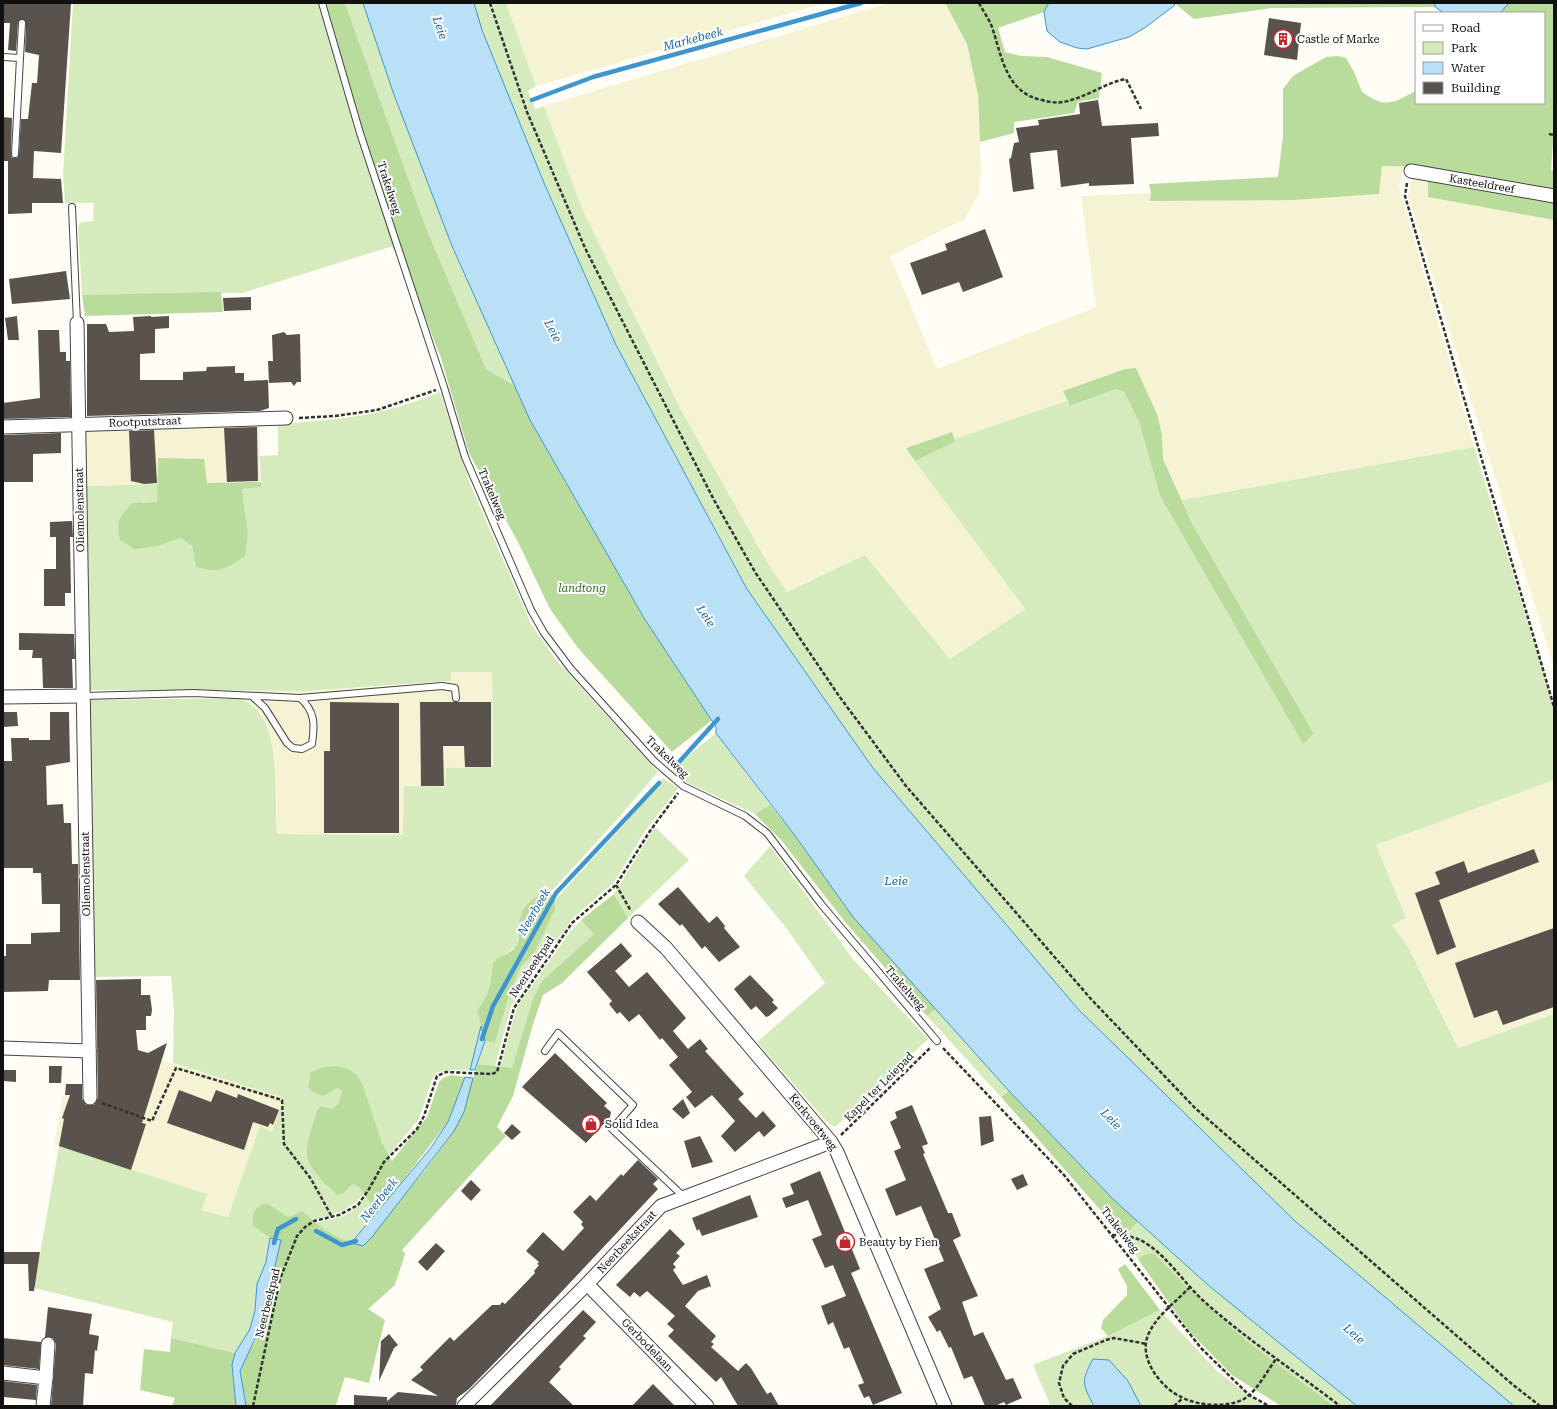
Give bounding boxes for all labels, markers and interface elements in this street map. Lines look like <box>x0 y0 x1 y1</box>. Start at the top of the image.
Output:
legend <box>1415 12 1545 104</box>
water label: Leie <box>429 14 450 41</box>
text: Road <box>1451 21 1481 35</box>
water label: Markebeek <box>661 24 725 54</box>
building icon: Castle of Marke <box>1272 28 1294 50</box>
place label: Castle of Marke <box>1297 33 1380 46</box>
text: Park <box>1451 41 1478 55</box>
text: Water <box>1451 61 1485 75</box>
text: Building <box>1451 81 1500 95</box>
street label: Trakelweg <box>374 160 404 217</box>
street label: Kasteeldreef <box>1448 172 1516 196</box>
water label: Leie <box>541 316 565 345</box>
street label: Rootputstraat <box>108 414 182 430</box>
street label: Trakelweg <box>475 466 509 522</box>
street label: Oliemolenstraat <box>73 468 87 552</box>
park label: landtong <box>558 582 606 595</box>
water label: Leie <box>693 602 718 630</box>
street label: Trakelweg <box>643 733 692 781</box>
street label: Oliemolenstraat <box>79 832 93 916</box>
water label: Leie <box>883 874 908 888</box>
water label: Neerbeek <box>514 886 553 939</box>
street label: Neerbeekpad <box>507 934 557 1000</box>
street label: Trakelweg <box>882 963 928 1013</box>
street label: Kapel ter Leiepad <box>842 1050 916 1124</box>
street label: Kerkvoetweg <box>786 1091 840 1154</box>
water label: Leie <box>1097 1105 1124 1132</box>
shop icon: Solid Idea <box>580 1113 602 1135</box>
place label: Solid Idea <box>605 1118 659 1131</box>
water label: Neerbeek <box>357 1175 401 1226</box>
street label: Trakelweg <box>1098 1204 1142 1256</box>
street label: Neerbeekstraat <box>595 1208 659 1276</box>
shop icon: Beauty by Fien <box>834 1231 856 1253</box>
place label: Beauty by Fien <box>859 1236 938 1249</box>
street label: Neerbeekpad <box>253 1267 283 1339</box>
street label: Gerbodelaan <box>619 1316 675 1374</box>
water label: Leie <box>1340 1320 1367 1347</box>

